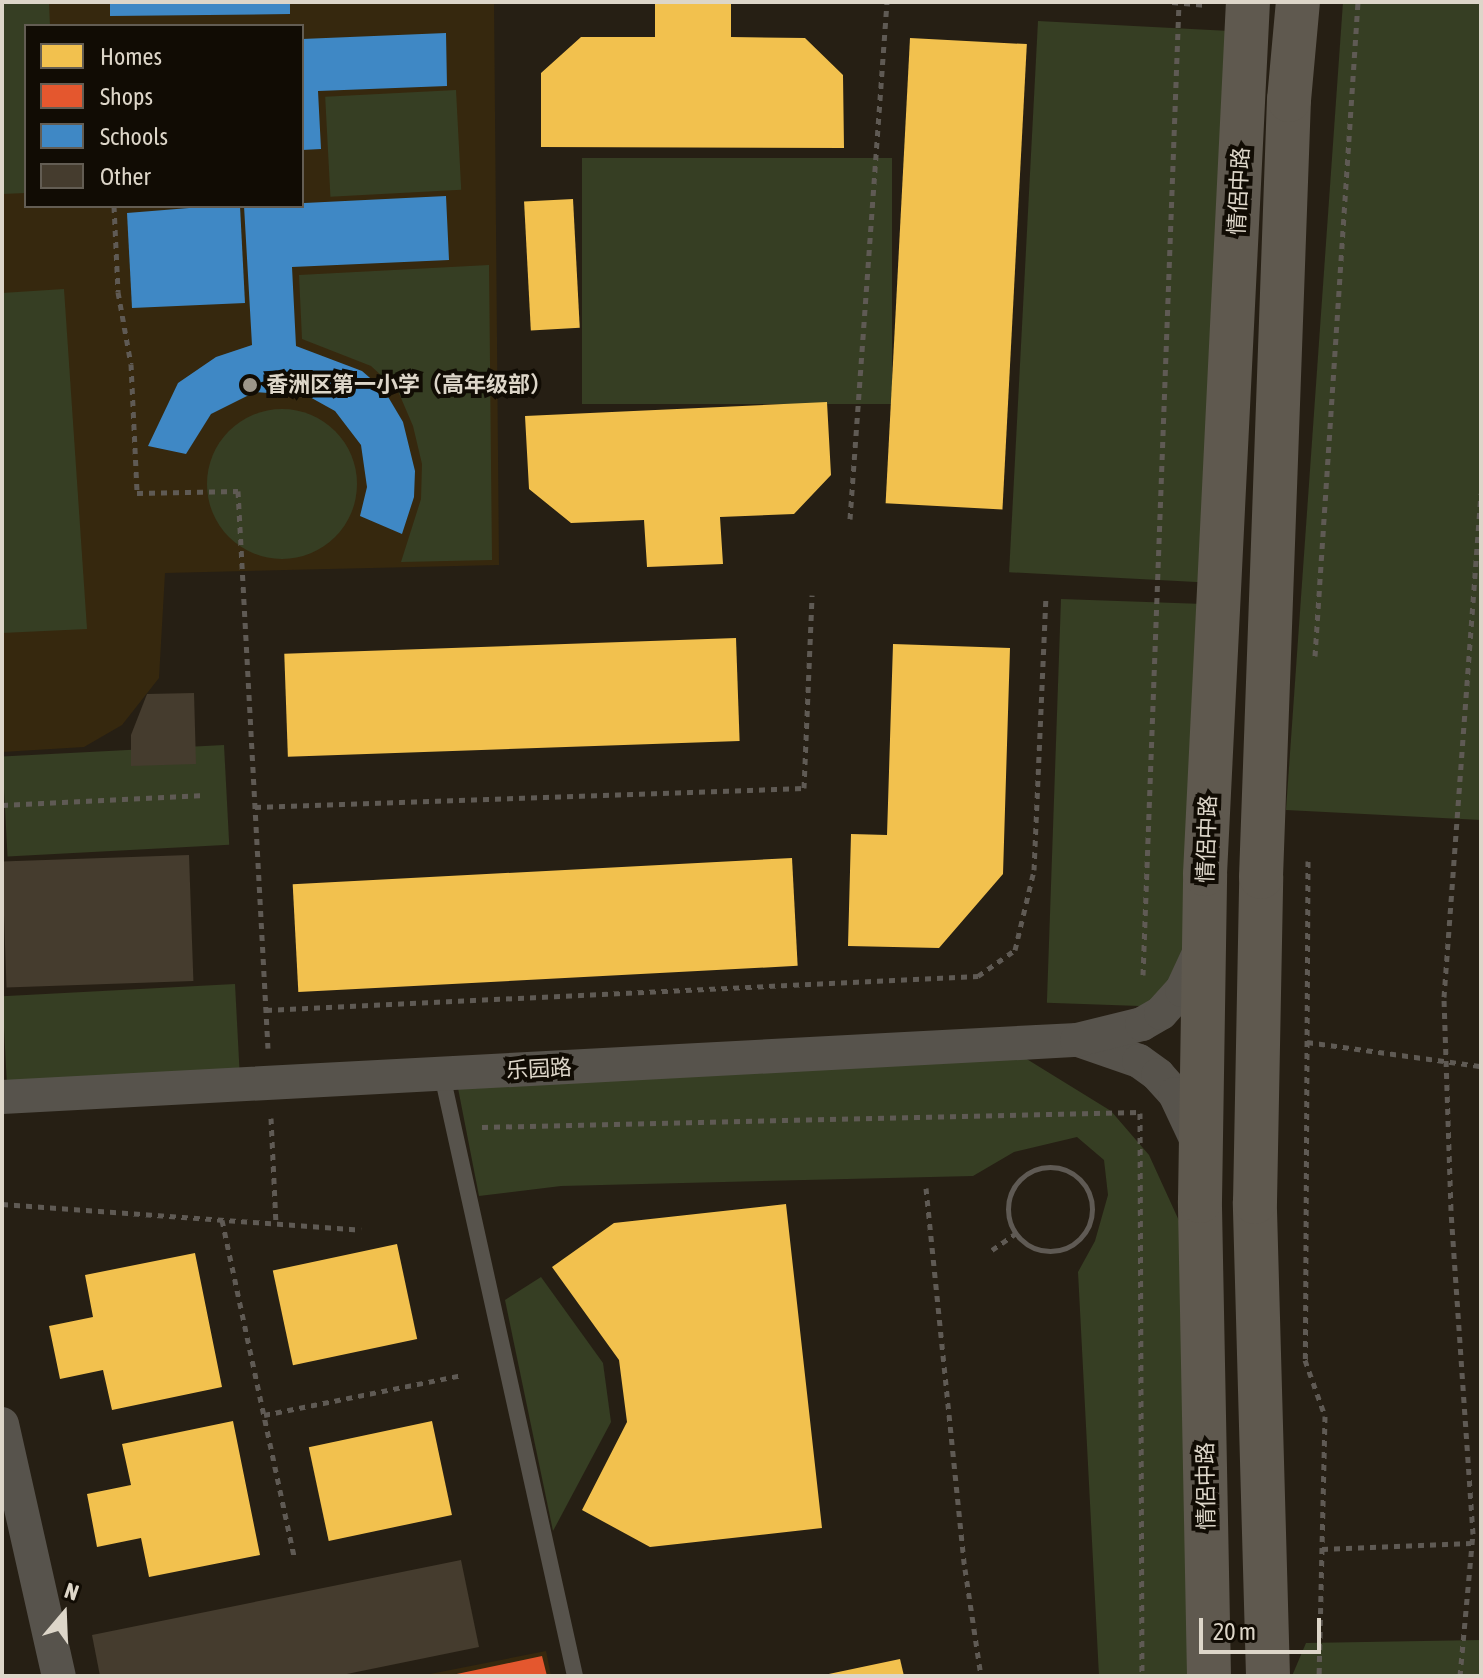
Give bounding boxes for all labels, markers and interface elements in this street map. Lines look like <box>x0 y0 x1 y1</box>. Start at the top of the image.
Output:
legend <box>24 24 304 208</box>
text: Homes <box>100 43 162 70</box>
text: Shops <box>100 83 153 110</box>
text: Schools <box>100 123 168 150</box>
street label: 情侶中路 <box>1224 146 1254 236</box>
text: Other <box>100 163 151 190</box>
place label: 香洲区第一小学（高年级部） <box>266 372 552 398</box>
marker: 香洲区第一小学（高年级部） <box>241 376 259 394</box>
street label: 情侶中路 <box>1192 795 1222 883</box>
street label: 乐园路 <box>505 1054 573 1084</box>
street label: 情侶中路 <box>1192 1442 1220 1530</box>
north arrow <box>24 1574 104 1654</box>
text: N <box>61 1577 82 1606</box>
scale bar <box>1203 1602 1325 1652</box>
text: 20 m <box>1213 1618 1256 1645</box>

